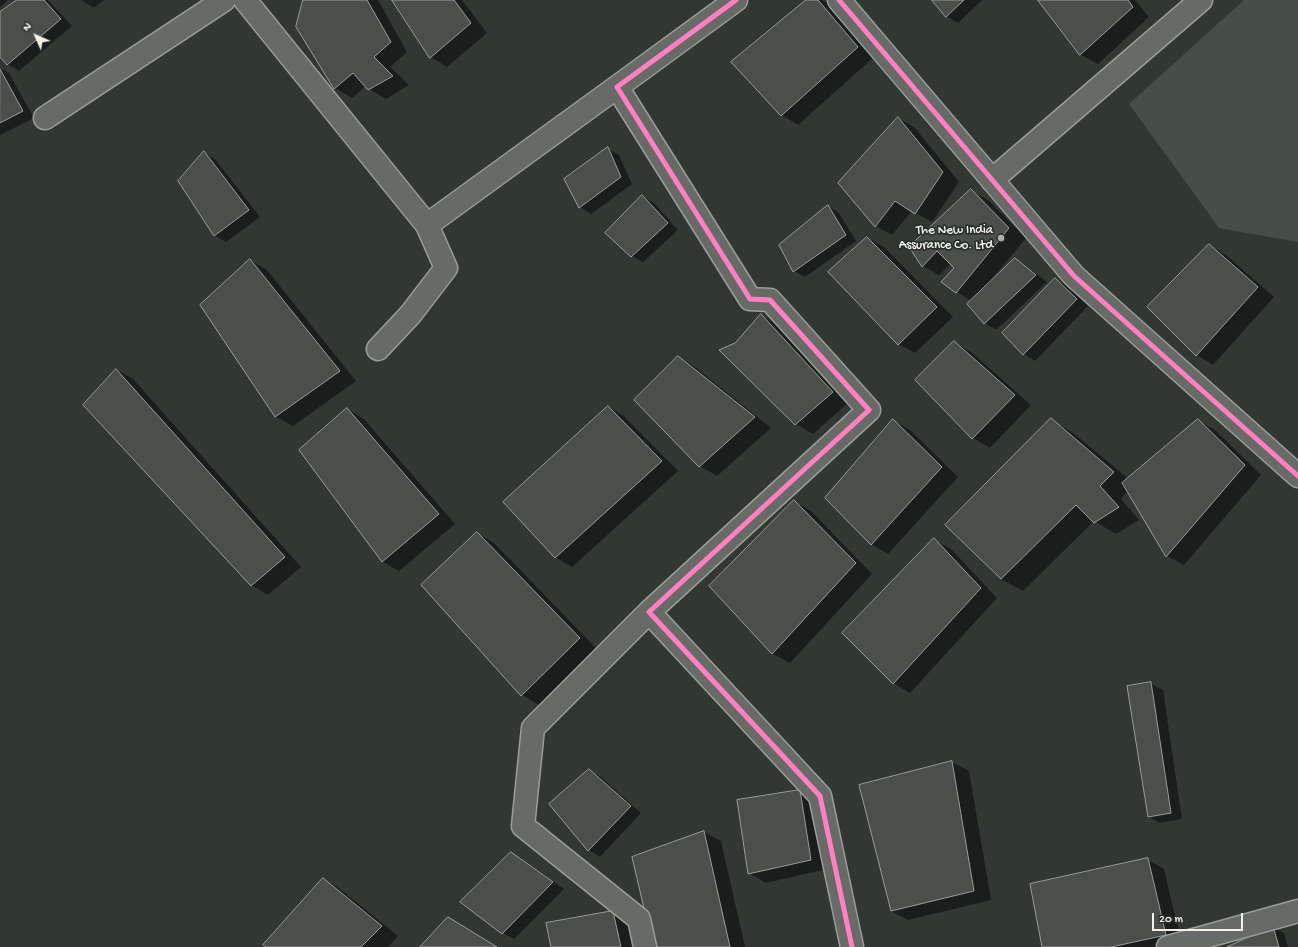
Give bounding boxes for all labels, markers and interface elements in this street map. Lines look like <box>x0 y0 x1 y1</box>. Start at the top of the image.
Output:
north arrow <box>16 16 56 56</box>
text: N <box>21 21 34 34</box>
place label: The New India Assurance Co. Ltd <box>899 223 993 254</box>
marker: The New India Assurance Co. Ltd <box>996 233 1006 243</box>
scale bar <box>1154 905 1245 931</box>
text: 20 m <box>1159 913 1183 927</box>

